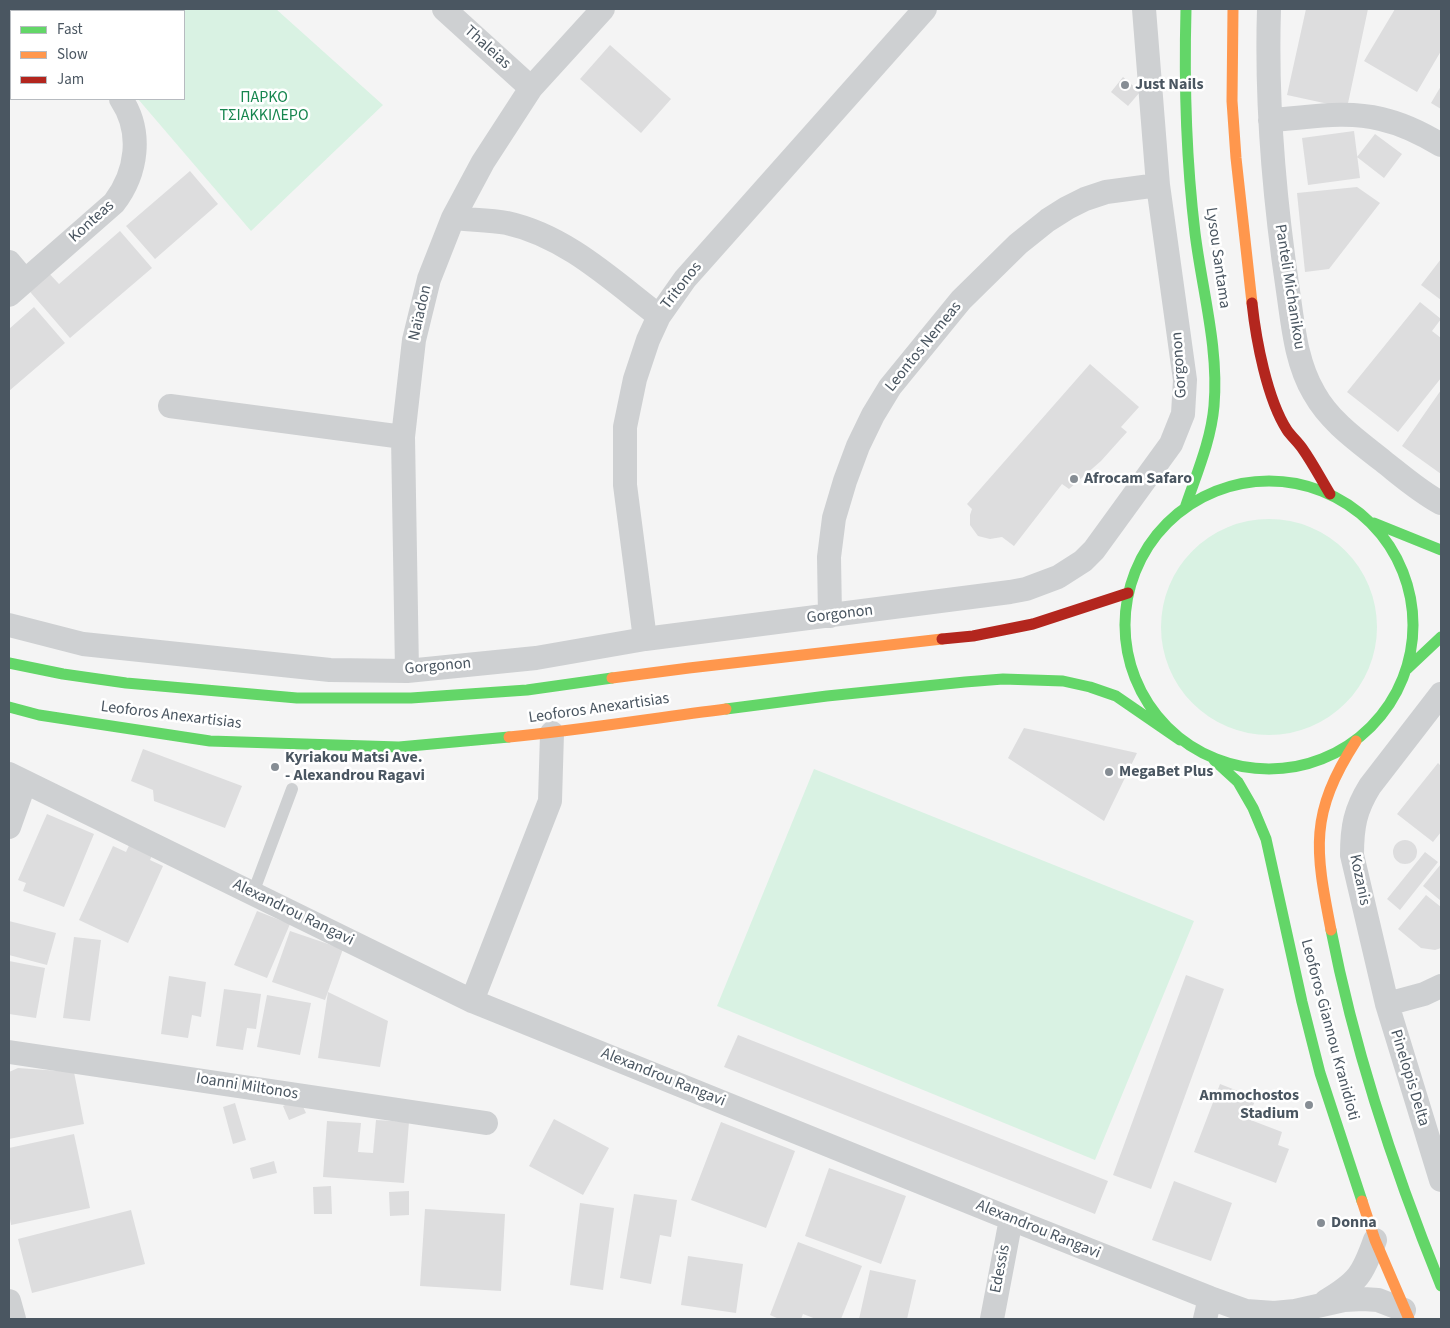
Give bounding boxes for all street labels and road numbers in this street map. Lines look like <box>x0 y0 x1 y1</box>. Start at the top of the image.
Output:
street label: Thaleias <box>460 22 514 74</box>
street label: Konteas <box>65 197 119 247</box>
street label: Lysou Santama <box>1200 206 1234 310</box>
street label: Panteli Michanikou <box>1270 223 1308 351</box>
street label: Tritonos <box>657 258 707 314</box>
street label: Naïadon <box>405 283 437 343</box>
street label: Leontos Nemeas <box>882 298 966 396</box>
street label: Gorgonon <box>1168 331 1192 399</box>
street label: Gorgonon <box>806 601 874 629</box>
street label: Gorgonon <box>404 655 472 679</box>
street label: Leoforos Anexartisias <box>527 690 671 728</box>
street label: Leoforos Anexartisias <box>99 698 243 734</box>
street label: Kozanis <box>1344 853 1374 907</box>
street label: Alexandrou Rangavi <box>229 875 357 951</box>
street label: Leoforos Giannou Kranidioti <box>1296 937 1362 1123</box>
street label: Pinelopis Delta <box>1385 1027 1433 1129</box>
street label: Alexandrou Rangavi <box>598 1044 728 1112</box>
street label: Ioanni Miltonos <box>195 1069 299 1105</box>
street label: Alexandrou Rangavi <box>973 1196 1103 1264</box>
street label: Edessis <box>987 1243 1015 1295</box>

